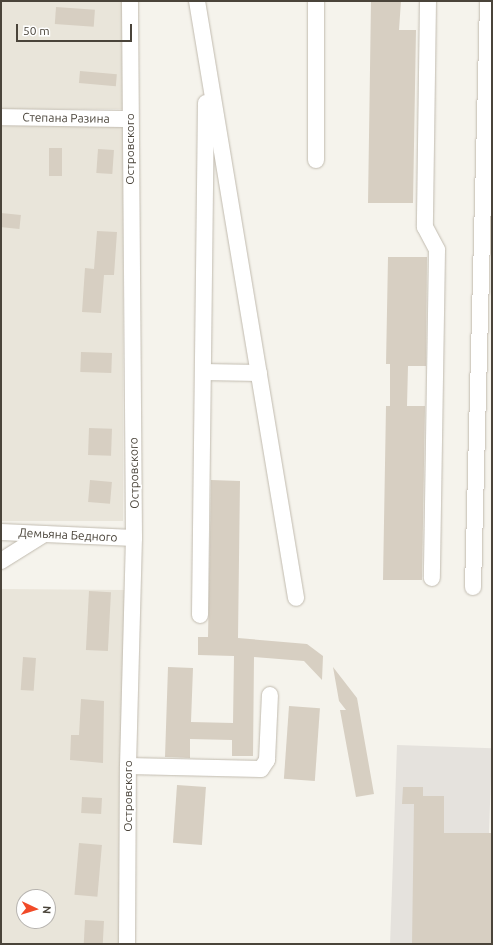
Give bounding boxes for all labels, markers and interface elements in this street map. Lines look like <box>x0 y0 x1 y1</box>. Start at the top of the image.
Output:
scale bar <box>18 16 134 42</box>
text: 50 m <box>23 24 50 37</box>
street label: Степана Разина <box>22 110 110 126</box>
street label: Островского <box>123 113 137 185</box>
street label: Островского <box>126 437 142 509</box>
street label: Демьяна Бедного <box>18 525 118 545</box>
street label: Островского <box>121 760 135 832</box>
north arrow <box>16 889 56 929</box>
text: N <box>41 905 53 914</box>

